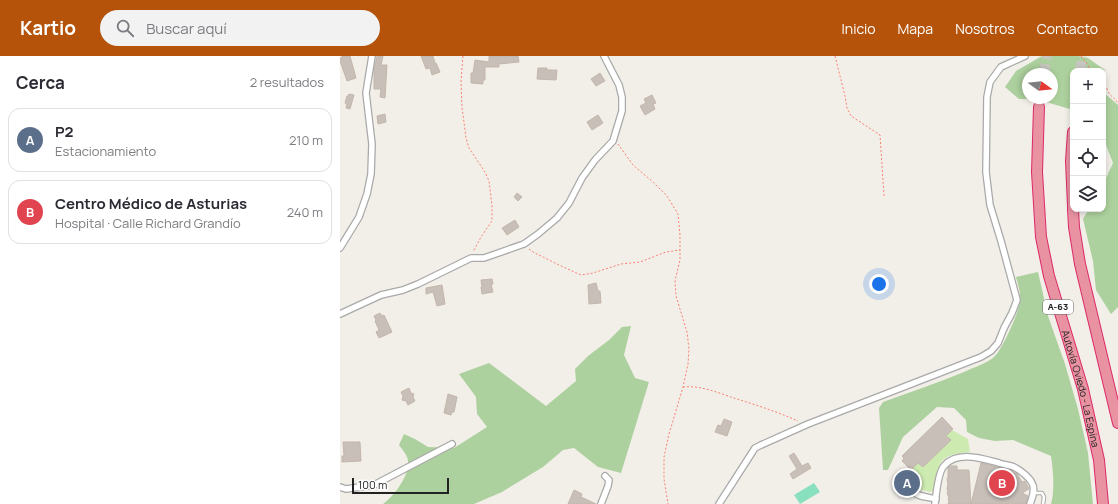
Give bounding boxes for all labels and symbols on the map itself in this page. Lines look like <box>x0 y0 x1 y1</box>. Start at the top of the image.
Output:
north arrow <box>1022 68 1058 104</box>
your location <box>869 274 889 294</box>
road number: A-63 <box>1043 300 1073 314</box>
street label: Autovía Oviedo - La Espina <box>1059 328 1103 449</box>
pin: A <box>894 468 920 498</box>
pin: B <box>989 468 1015 498</box>
scale bar <box>352 476 449 495</box>

